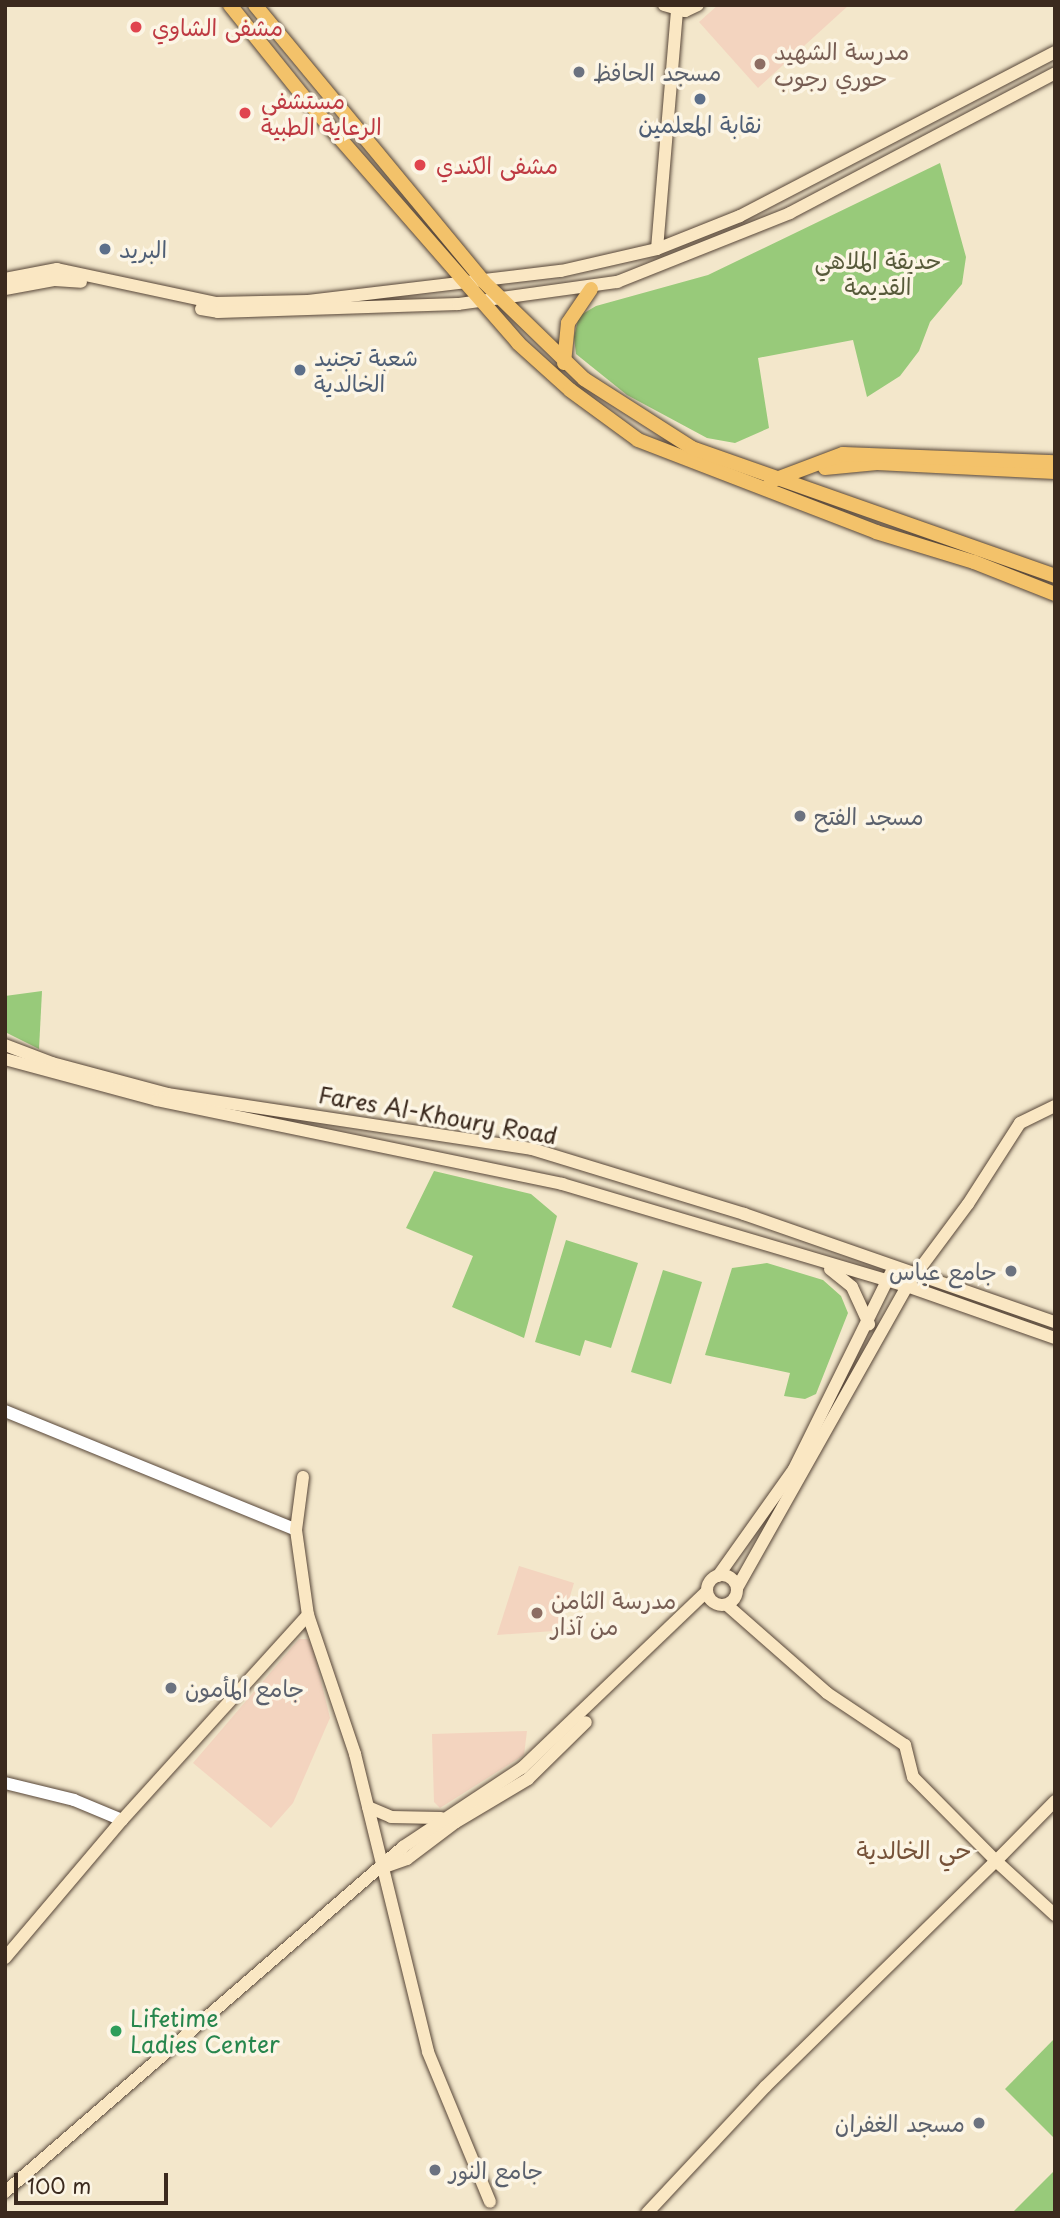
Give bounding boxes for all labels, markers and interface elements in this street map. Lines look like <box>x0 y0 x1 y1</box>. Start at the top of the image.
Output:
place label: مشفى الشاوي <box>152 13 283 41</box>
marker: مشفى الشاوي <box>126 17 146 37</box>
place label: مدرسة الشهيد حوري رجوب <box>774 37 909 91</box>
marker: مدرسة الشهيد حوري رجوب <box>752 56 768 72</box>
place label: مسجد الحافظ <box>593 58 721 86</box>
marker: مسجد الحافظ <box>571 64 587 80</box>
place label: مستشفى الرعاية الطبية <box>261 86 382 140</box>
marker: نقابة المعلمين <box>692 91 708 107</box>
marker: مستشفى الرعاية الطبية <box>235 103 255 123</box>
place label: نقابة المعلمين <box>638 110 762 138</box>
place label: مشفى الكندي <box>436 151 558 179</box>
marker: مشفى الكندي <box>410 155 430 175</box>
place label: البريد <box>119 235 167 263</box>
marker: البريد <box>97 241 113 257</box>
park label: حديقة الملاهي القديمة <box>814 246 942 300</box>
place label: شعبة تجنيد الخالدية <box>314 343 418 397</box>
marker: شعبة تجنيد الخالدية <box>292 362 308 378</box>
place label: مسجد الفتح <box>814 802 924 830</box>
marker: مسجد الفتح <box>792 808 808 824</box>
street label: Fares Al-Khoury Road <box>315 1080 561 1150</box>
place label: جامع عباس <box>889 1257 997 1285</box>
marker: جامع عباس <box>1003 1263 1019 1279</box>
place label: مدرسة الثامن من آذار <box>551 1586 676 1640</box>
marker: مدرسة الثامن من آذار <box>529 1605 545 1621</box>
place label: جامع المأمون <box>185 1674 304 1702</box>
marker: جامع المأمون <box>163 1680 179 1696</box>
district label: حي الخالدية <box>856 1836 972 1864</box>
place label: Lifetime Ladies Center <box>130 2004 281 2058</box>
marker: Lifetime Ladies Center <box>108 2023 124 2039</box>
place label: مسجد الغفران <box>835 2109 965 2137</box>
marker: مسجد الغفران <box>971 2115 987 2131</box>
place label: جامع النور <box>449 2156 543 2184</box>
scale bar <box>18 2158 172 2202</box>
marker: جامع النور <box>427 2162 443 2178</box>
text: 100 m <box>27 2169 91 2201</box>

